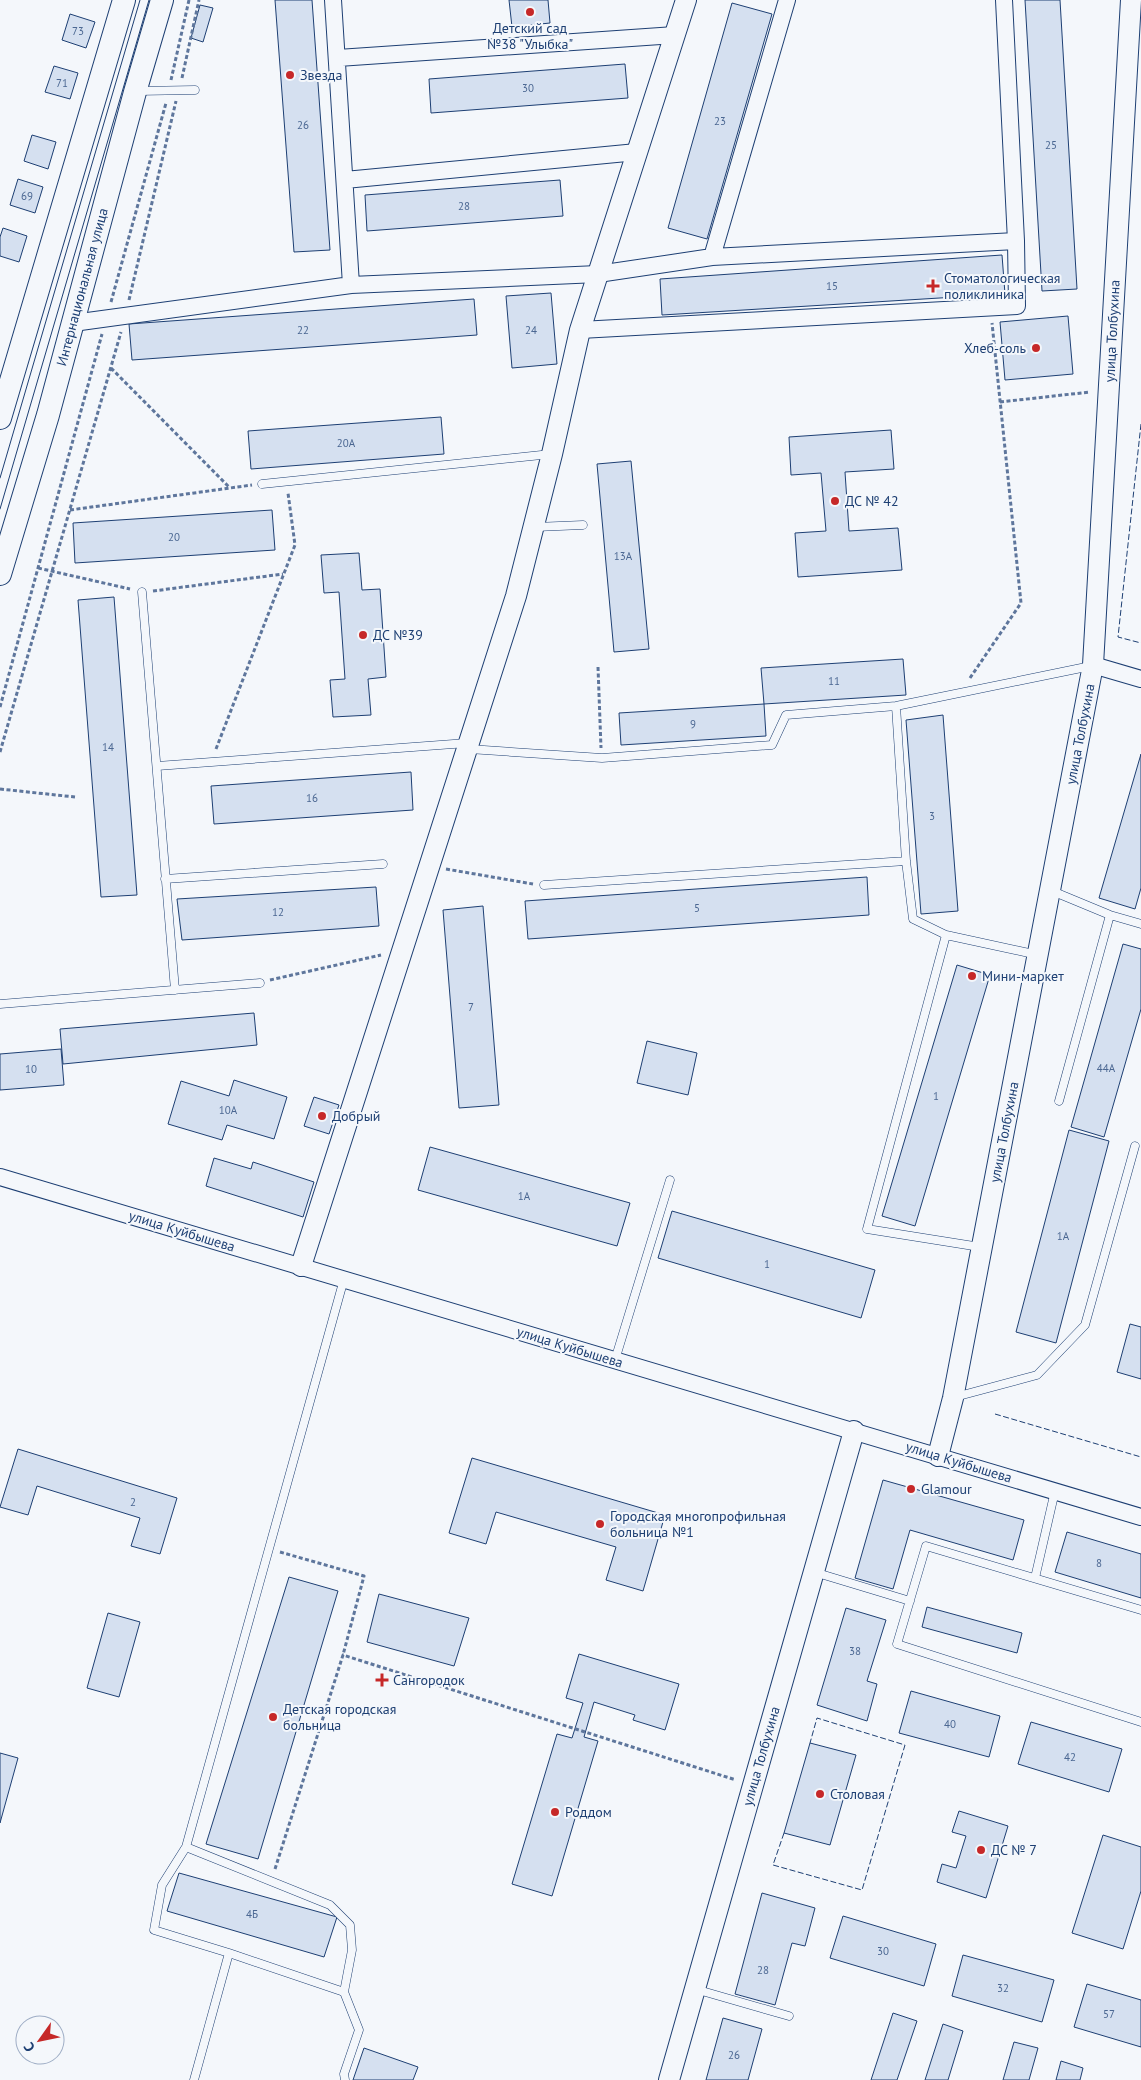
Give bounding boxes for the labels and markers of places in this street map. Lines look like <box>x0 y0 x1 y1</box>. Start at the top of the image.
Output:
marker: Детский сад №38 "Улыбка" <box>524 6 536 18</box>
place label: Детский сад №38 "Улыбка" <box>487 19 573 53</box>
place label: Звезда <box>300 66 342 84</box>
marker: Звезда <box>284 69 296 81</box>
place label: Стоматологическая поликлиника <box>944 269 1061 303</box>
marker: Стоматологическая поликлиника <box>926 279 940 293</box>
place label: Хлеб-соль <box>964 339 1026 357</box>
marker: Хлеб-соль <box>1030 342 1042 354</box>
place label: ДС № 42 <box>845 492 899 510</box>
marker: ДС № 42 <box>829 495 841 507</box>
place label: ДС №39 <box>373 626 423 644</box>
marker: ДС №39 <box>357 629 369 641</box>
place label: Мини-маркет <box>982 967 1064 985</box>
marker: Мини-маркет <box>966 970 978 982</box>
place label: Добрый <box>332 1107 381 1125</box>
marker: Добрый <box>316 1110 328 1122</box>
place label: Glamour <box>921 1480 972 1498</box>
marker: Glamour <box>905 1483 917 1495</box>
place label: Городская многопрофильная больница №1 <box>610 1507 786 1541</box>
marker: Городская многопрофильная больница №1 <box>594 1518 606 1530</box>
place label: Сангородок <box>393 1671 465 1689</box>
marker: Сангородок <box>375 1673 389 1687</box>
place label: Детская городская больница <box>283 1700 396 1734</box>
marker: Детская городская больница <box>267 1711 279 1723</box>
place label: Столовая <box>830 1785 885 1803</box>
marker: Столовая <box>814 1788 826 1800</box>
place label: Роддом <box>565 1803 612 1821</box>
marker: Роддом <box>549 1806 561 1818</box>
place label: ДС № 7 <box>991 1841 1037 1859</box>
marker: ДС № 7 <box>975 1844 987 1856</box>

